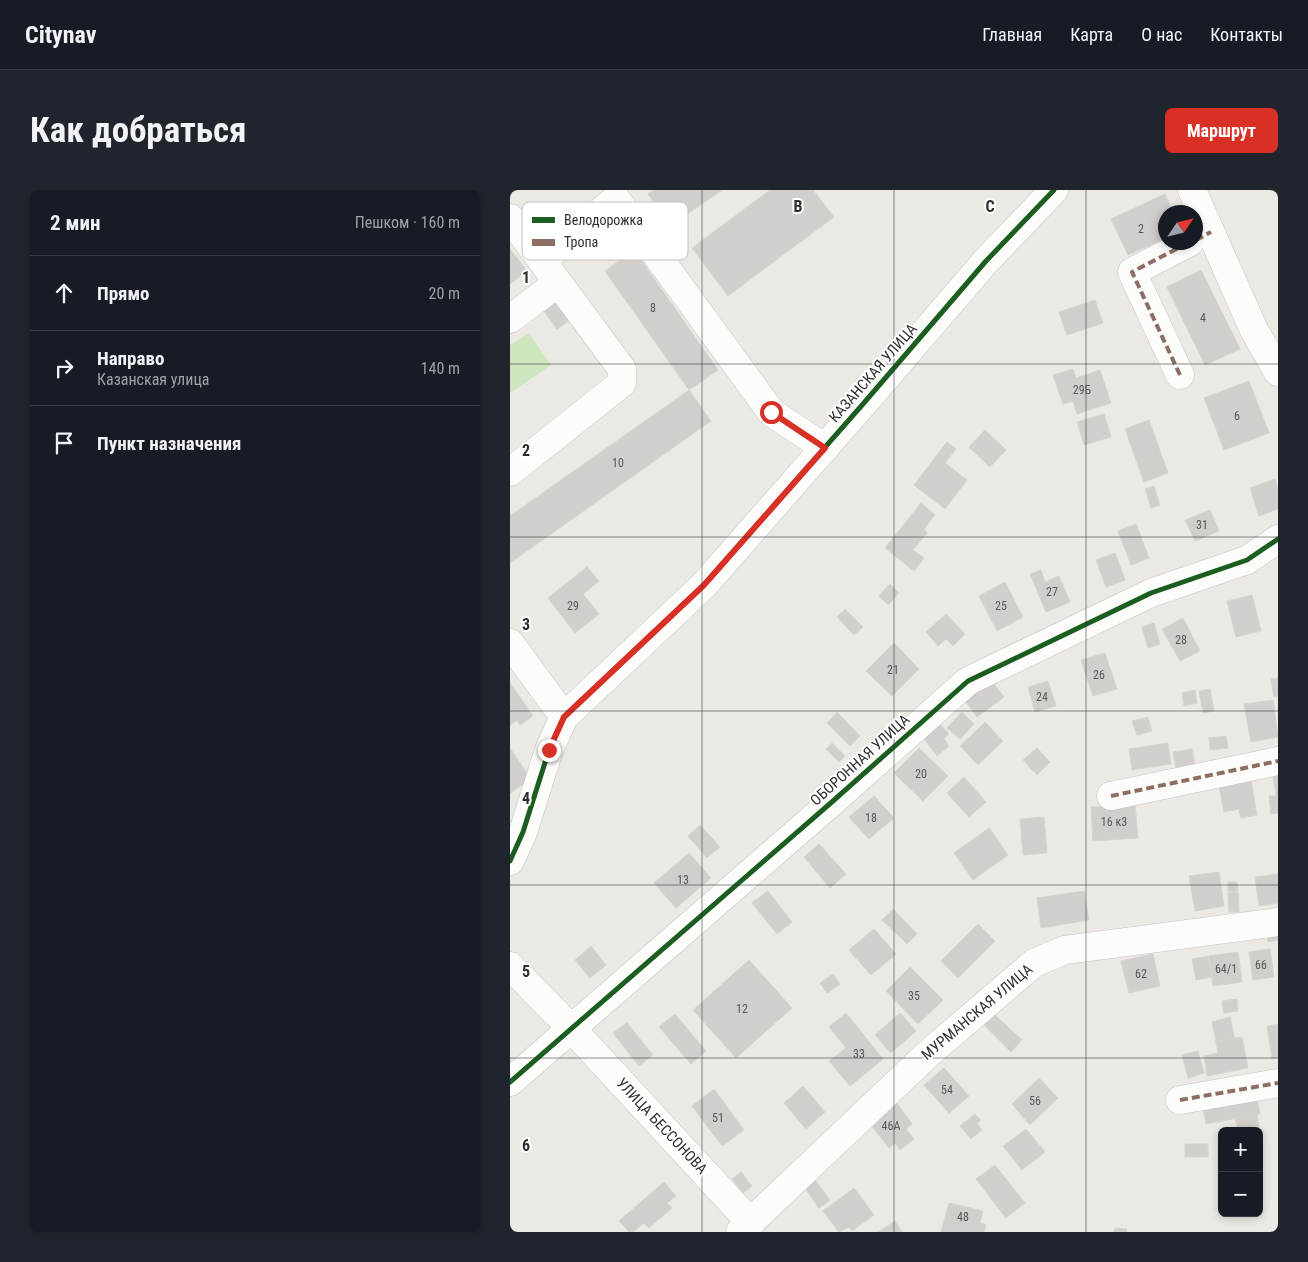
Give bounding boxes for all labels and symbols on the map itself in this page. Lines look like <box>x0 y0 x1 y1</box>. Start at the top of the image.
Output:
text: B <box>794 197 803 216</box>
text: C <box>985 197 995 216</box>
legend <box>522 202 688 260</box>
north arrow <box>1158 205 1203 250</box>
text: Велодорожка <box>564 212 643 228</box>
house number: 2 <box>1138 222 1144 236</box>
text: Тропа <box>564 234 598 250</box>
text: 1 <box>522 268 530 287</box>
house number: 8 <box>650 301 656 315</box>
house number: 4 <box>1200 311 1206 325</box>
street label: КАЗАНСКАЯ УЛИЦА <box>825 320 921 426</box>
house number: 29Б <box>1073 383 1092 397</box>
route start <box>760 401 783 424</box>
house number: 6 <box>1234 409 1240 423</box>
text: 2 <box>522 441 530 460</box>
house number: 10 <box>612 456 624 470</box>
house number: 31 <box>1196 518 1208 532</box>
house number: 27 <box>1046 585 1058 599</box>
house number: 29 <box>567 599 579 613</box>
house number: 25 <box>995 599 1007 613</box>
text: 3 <box>522 615 530 634</box>
house number: 28 <box>1175 633 1187 647</box>
house number: 21 <box>887 663 899 677</box>
house number: 26 <box>1093 668 1105 682</box>
house number: 24 <box>1036 690 1048 704</box>
street label: ОБОРОННАЯ УЛИЦА <box>807 710 914 809</box>
route end <box>538 739 561 762</box>
house number: 20 <box>915 767 927 781</box>
text: 4 <box>522 789 530 808</box>
house number: 18 <box>865 811 877 825</box>
house number: 16 к3 <box>1101 815 1127 829</box>
house number: 13 <box>677 873 689 887</box>
house number: 66 <box>1255 958 1267 972</box>
street label: МУРМАНСКАЯ УЛИЦА <box>918 960 1036 1064</box>
text: 5 <box>522 962 530 981</box>
house number: 64/1 <box>1215 962 1237 976</box>
house number: 62 <box>1135 967 1147 981</box>
house number: 35 <box>908 989 920 1003</box>
house number: 12 <box>736 1002 748 1016</box>
house number: 33 <box>853 1047 865 1061</box>
street label: УЛИЦА БЕССОНОВА <box>613 1074 711 1178</box>
house number: 54 <box>941 1083 953 1097</box>
house number: 56 <box>1029 1094 1041 1108</box>
house number: 51 <box>712 1111 724 1125</box>
house number: 46А <box>882 1119 900 1133</box>
text: 6 <box>522 1136 530 1155</box>
house number: 48 <box>957 1210 969 1224</box>

